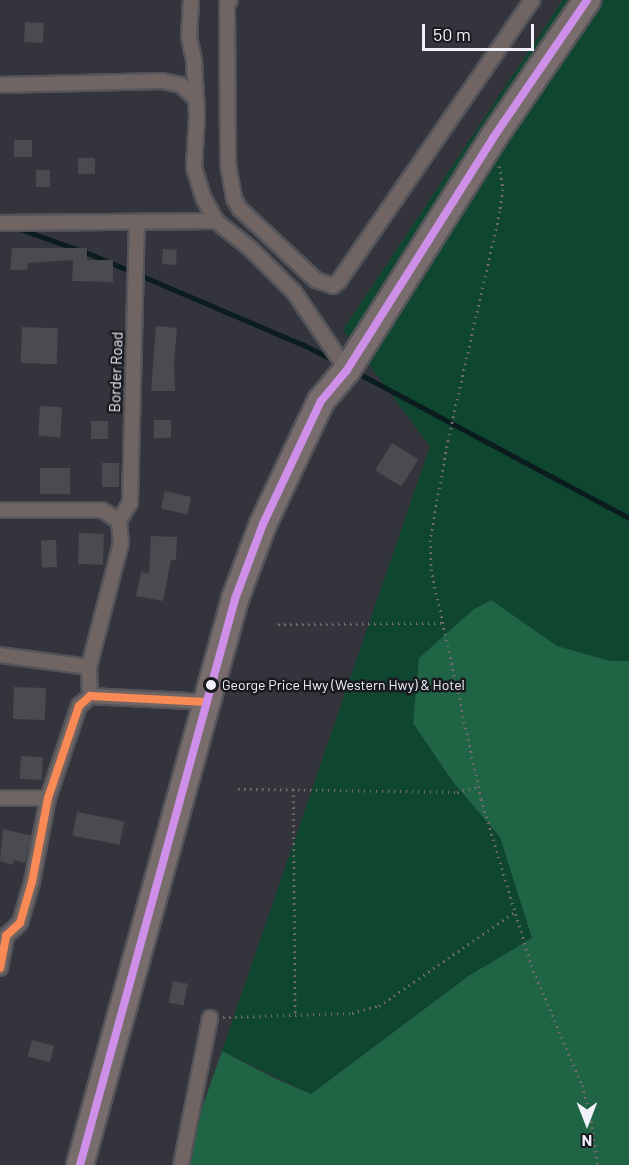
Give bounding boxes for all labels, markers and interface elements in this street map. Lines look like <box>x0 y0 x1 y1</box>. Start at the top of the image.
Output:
scale bar <box>425 12 538 50</box>
text: 50 m <box>433 23 471 45</box>
street label: Border Road <box>106 331 126 413</box>
place label: George Price Hwy (Western Hwy) & Hotel <box>222 677 465 693</box>
marker: George Price Hwy (Western Hwy) & Hotel <box>205 679 217 691</box>
north arrow <box>557 1093 617 1153</box>
text: N <box>582 1132 592 1151</box>

